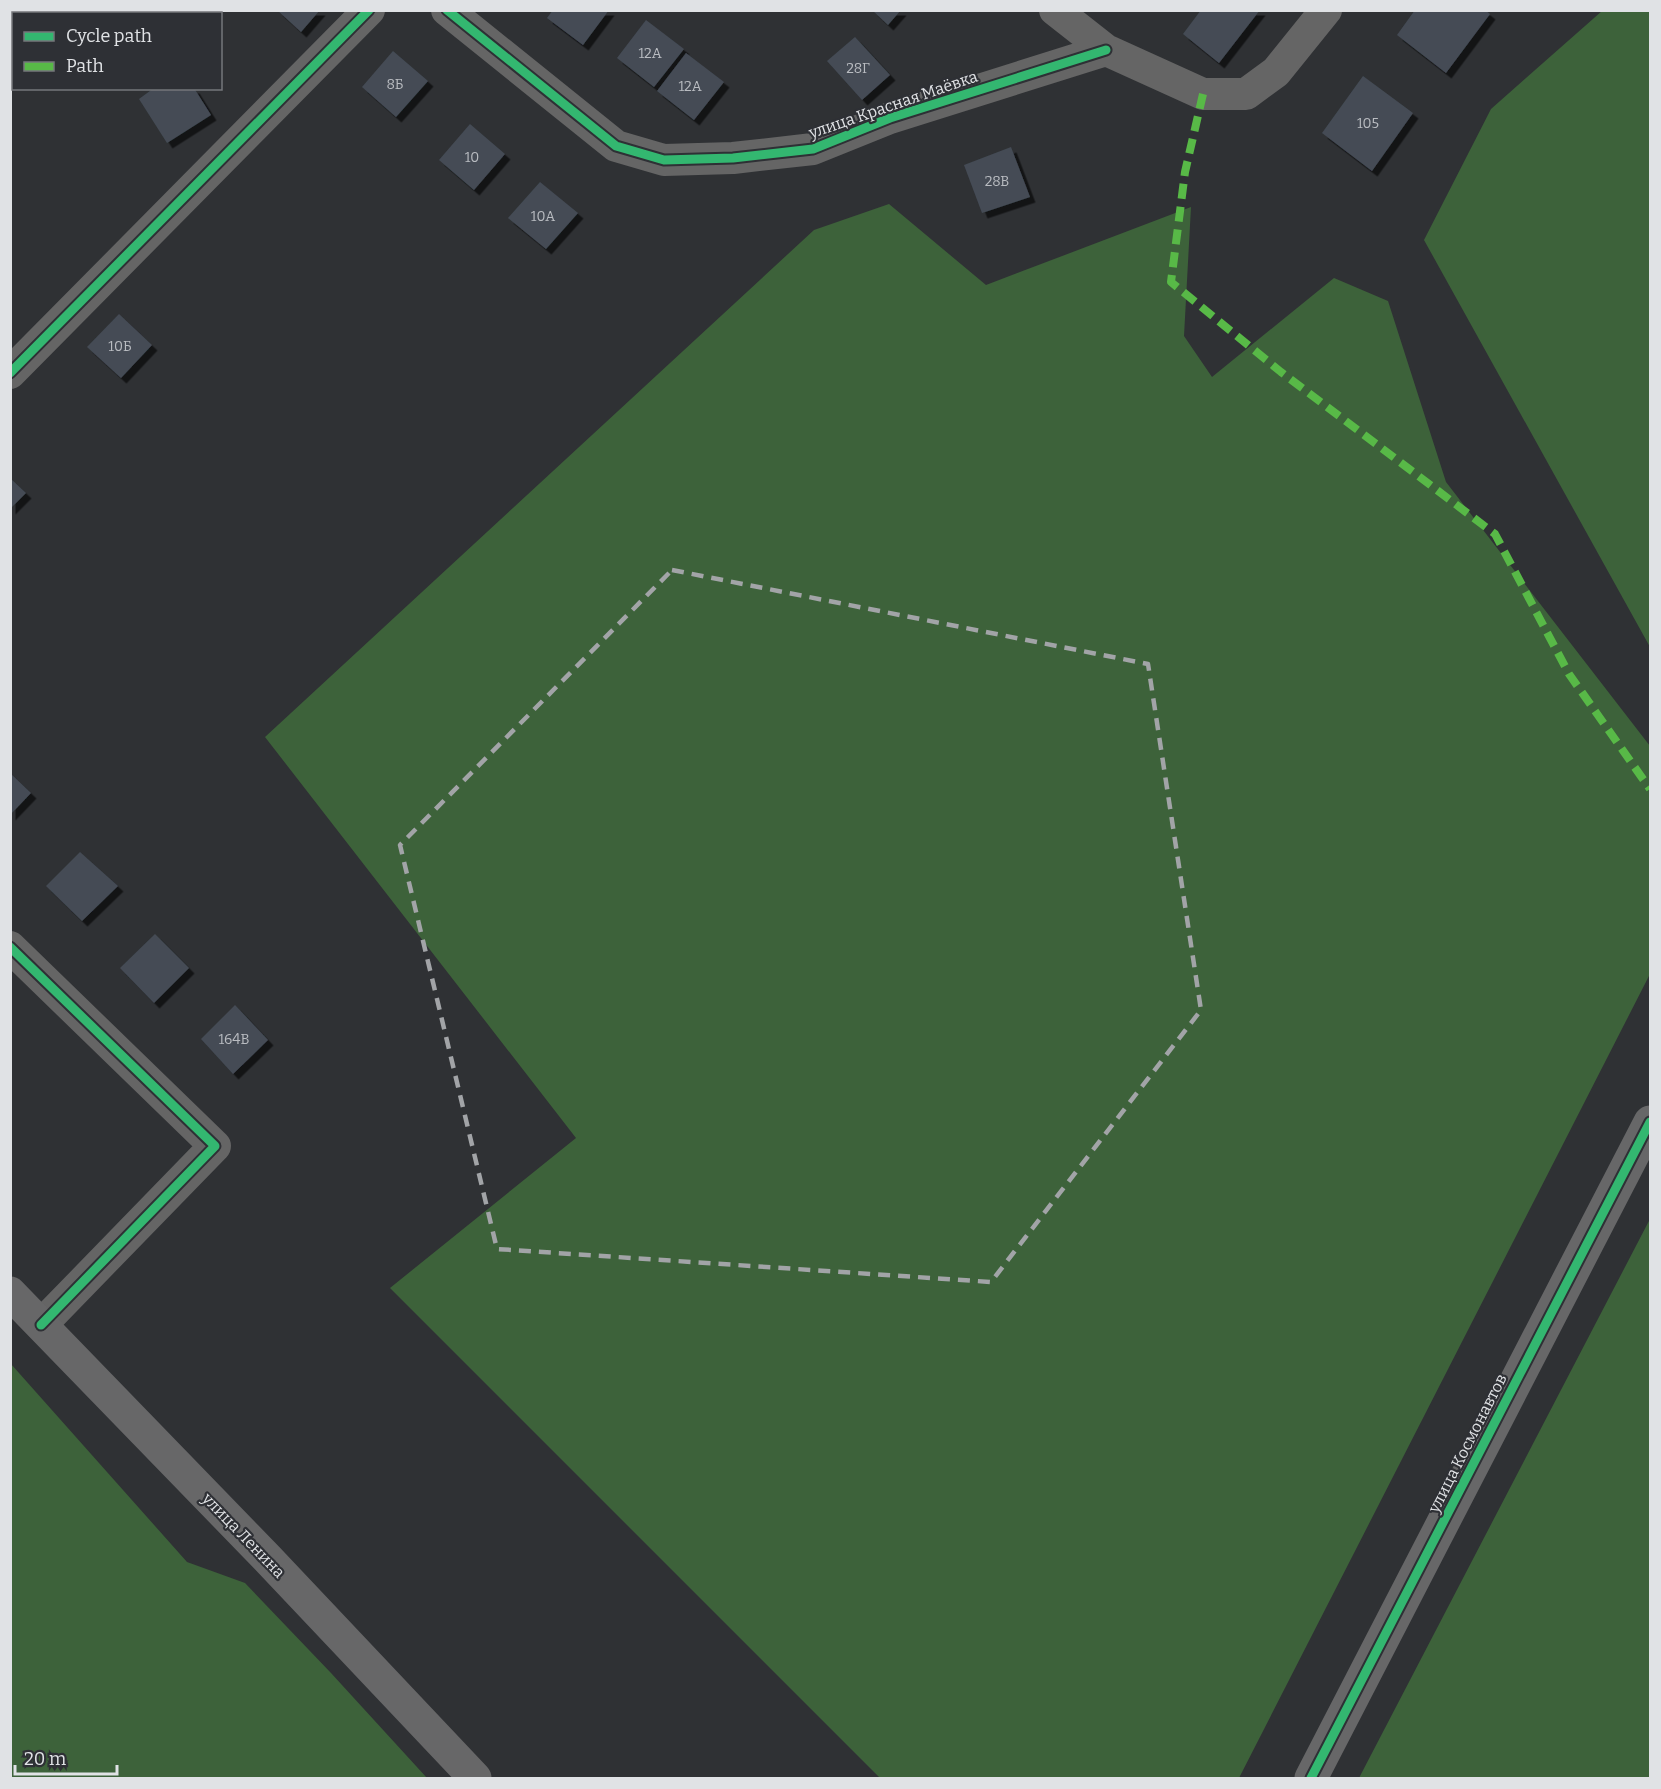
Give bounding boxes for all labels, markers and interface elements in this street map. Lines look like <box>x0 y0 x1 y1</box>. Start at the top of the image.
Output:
legend <box>12 12 222 90</box>
text: Cycle path <box>66 25 152 47</box>
house number: 12А <box>638 45 662 62</box>
text: Path <box>66 55 104 77</box>
house number: 28Г <box>846 60 870 77</box>
street label: улица Красная Маёвка <box>805 67 980 143</box>
house number: 8Б <box>387 76 403 93</box>
house number: 12А <box>678 78 702 95</box>
house number: 105 <box>1357 115 1379 132</box>
house number: 10 <box>465 149 479 166</box>
house number: 28В <box>985 173 1009 190</box>
house number: 10А <box>531 208 555 225</box>
house number: 10Б <box>108 338 132 355</box>
house number: 164В <box>218 1031 250 1048</box>
street label: улица Космонавтов <box>1424 1371 1511 1517</box>
street label: улица Ленина <box>198 1488 289 1582</box>
scale bar <box>15 1738 117 1776</box>
text: 20 m <box>24 1748 66 1770</box>

